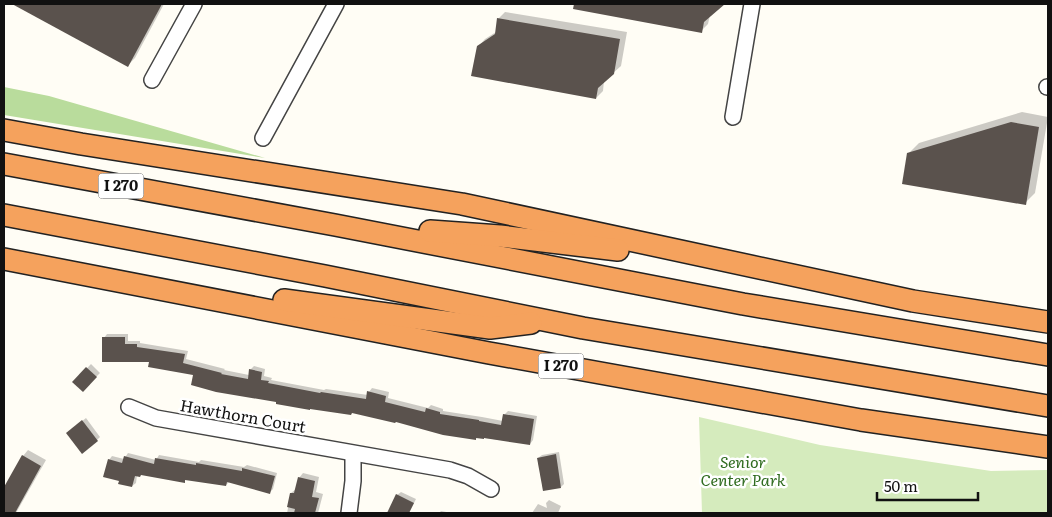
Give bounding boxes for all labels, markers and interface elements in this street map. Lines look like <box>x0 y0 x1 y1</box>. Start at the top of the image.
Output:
road number: I 270 <box>98 174 144 198</box>
road number: I 270 <box>538 354 584 378</box>
street label: Hawthorn Court <box>178 392 309 438</box>
park label: Senior Center Park <box>701 449 786 491</box>
scale bar <box>877 470 978 502</box>
text: 50 m <box>884 474 918 497</box>

